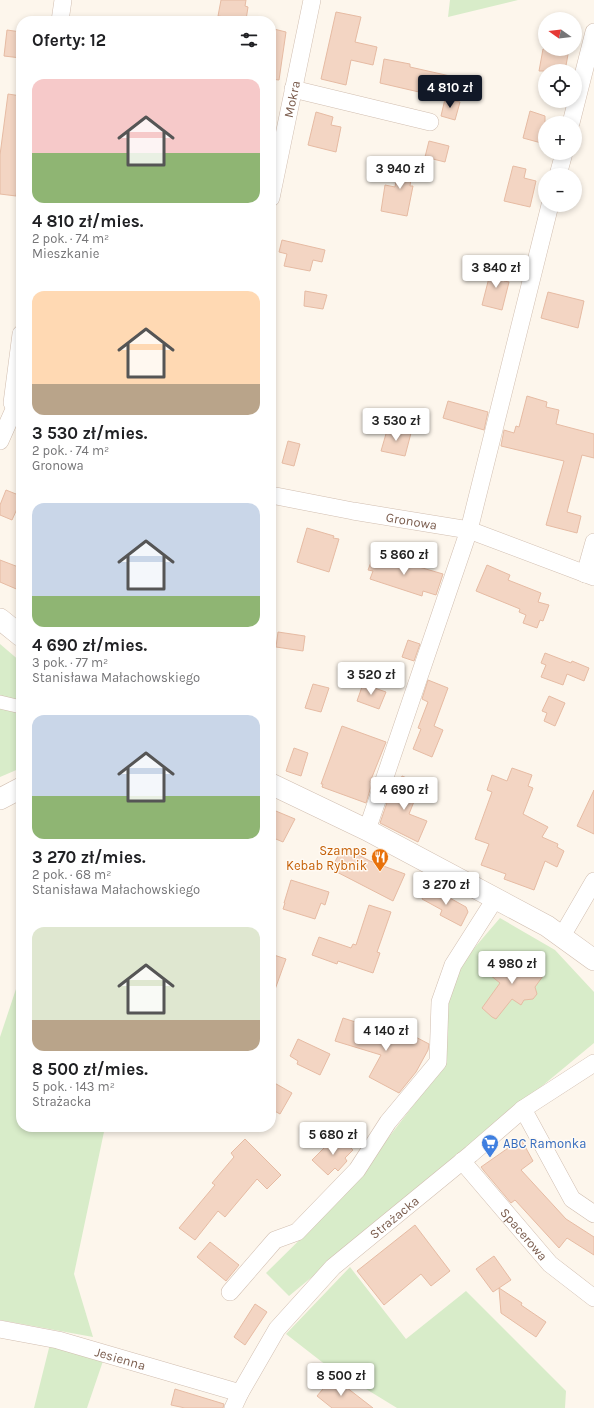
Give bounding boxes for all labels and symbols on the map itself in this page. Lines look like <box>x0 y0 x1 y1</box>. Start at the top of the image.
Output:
north arrow <box>538 12 582 56</box>
pin: 4 810 zł <box>409 75 491 109</box>
street label: Mokra <box>280 79 303 119</box>
pin: 3 940 zł <box>359 156 441 190</box>
pin: 3 840 zł <box>455 255 537 289</box>
pin: 3 530 zł <box>355 408 437 442</box>
street label: Gronowa <box>385 509 438 532</box>
pin: 5 860 zł <box>363 542 445 576</box>
pin: 3 520 zł <box>330 662 412 696</box>
pin: 4 690 zł <box>363 777 445 811</box>
place label: Szamps Kebab Rybnik <box>286 843 367 873</box>
restaurant icon: Szamps Kebab Rybnik <box>370 847 390 872</box>
pin: 3 270 zł <box>405 872 487 906</box>
pin: 4 980 zł <box>471 951 553 985</box>
pin: 4 140 zł <box>345 1018 427 1052</box>
pin: 5 680 zł <box>292 1122 374 1156</box>
supermarket icon: ABC Ramonka <box>480 1133 500 1158</box>
place label: ABC Ramonka <box>503 1136 586 1151</box>
street label: Strażacka <box>366 1192 422 1242</box>
street label: Spacerowa <box>498 1205 551 1263</box>
street label: Jesienna <box>93 1344 148 1373</box>
pin: 8 500 zł <box>300 1363 382 1397</box>

